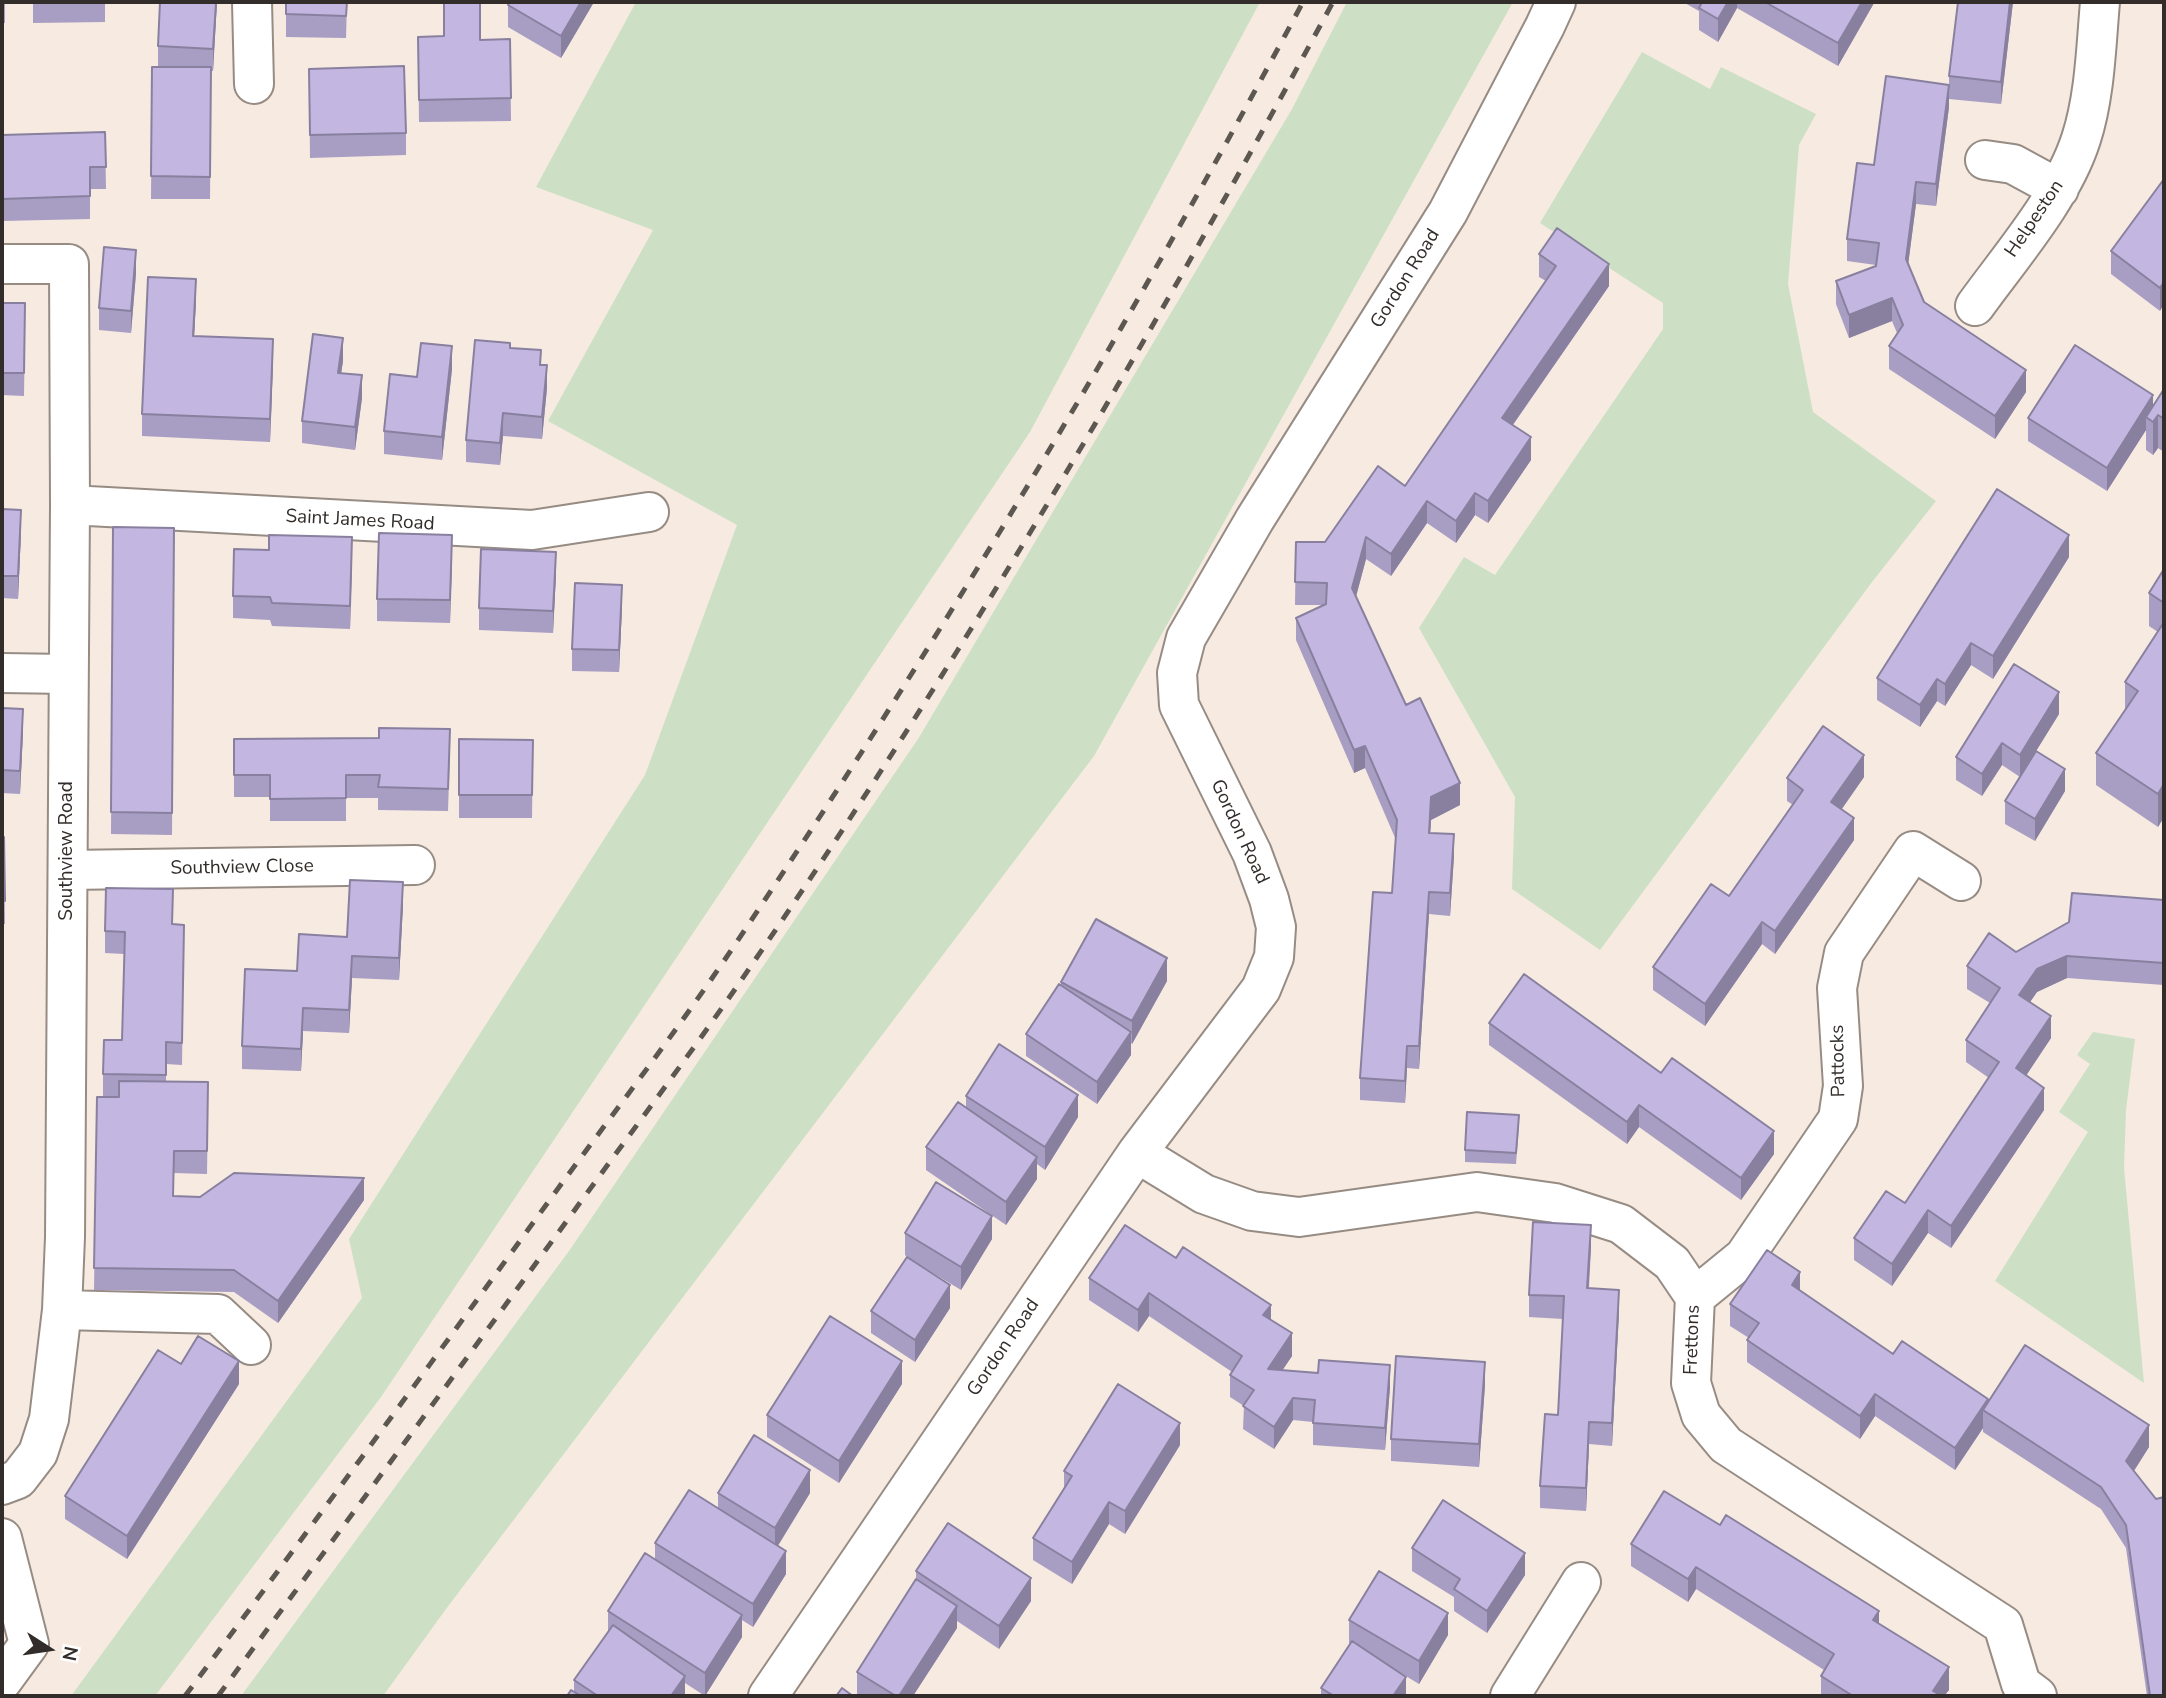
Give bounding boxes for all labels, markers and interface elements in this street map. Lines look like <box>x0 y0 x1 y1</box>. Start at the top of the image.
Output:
street label: Helpeston <box>2001 176 2069 262</box>
street label: Gordon Road <box>1367 225 1445 333</box>
street label: Saint James Road <box>285 506 435 536</box>
street label: Gordon Road <box>1205 776 1273 888</box>
street label: Southview Road <box>56 781 78 921</box>
street label: Southview Close <box>170 855 314 881</box>
street label: Pattocks <box>1827 1025 1851 1097</box>
street label: Gordon Road <box>963 1295 1045 1401</box>
street label: Frettons <box>1680 1304 1706 1376</box>
north arrow <box>14 1614 84 1684</box>
text: N <box>55 1644 84 1663</box>

